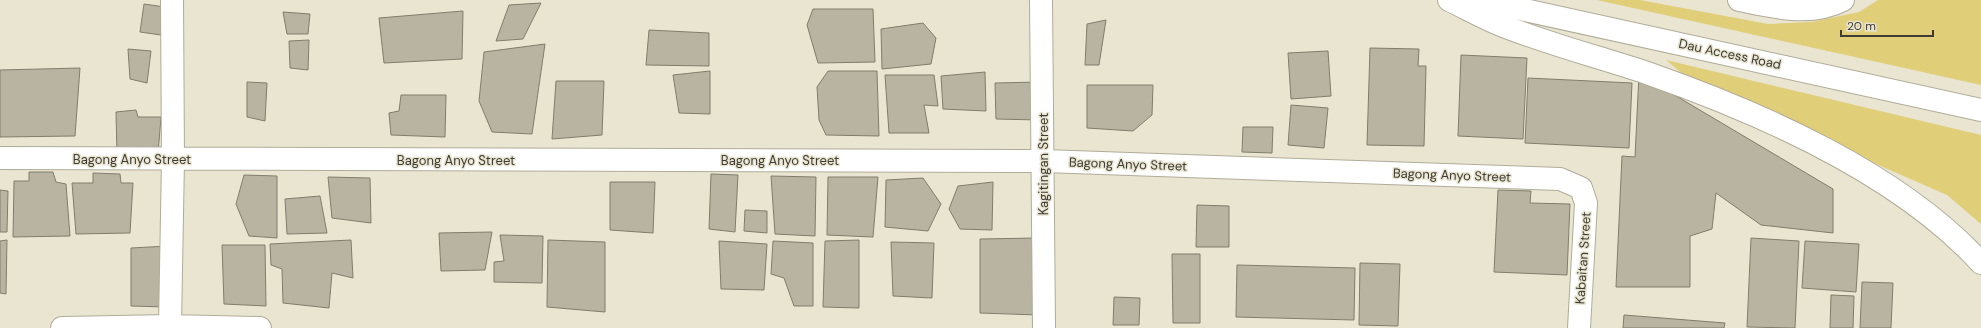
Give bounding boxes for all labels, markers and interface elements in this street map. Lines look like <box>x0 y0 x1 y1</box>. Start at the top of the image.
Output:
scale bar <box>1841 12 1933 38</box>
text: 20 m <box>1847 18 1876 34</box>
street label: Dau Access Road <box>1677 35 1783 73</box>
street label: Kagitingan Street <box>1035 113 1052 215</box>
street label: Bagong Anyo Street <box>73 151 191 168</box>
street label: Bagong Anyo Street <box>397 152 515 169</box>
street label: Bagong Anyo Street <box>721 152 839 169</box>
street label: Bagong Anyo Street <box>1069 153 1187 175</box>
street label: Bagong Anyo Street <box>1393 164 1511 186</box>
street label: Kabaitan Street <box>1571 211 1595 305</box>

